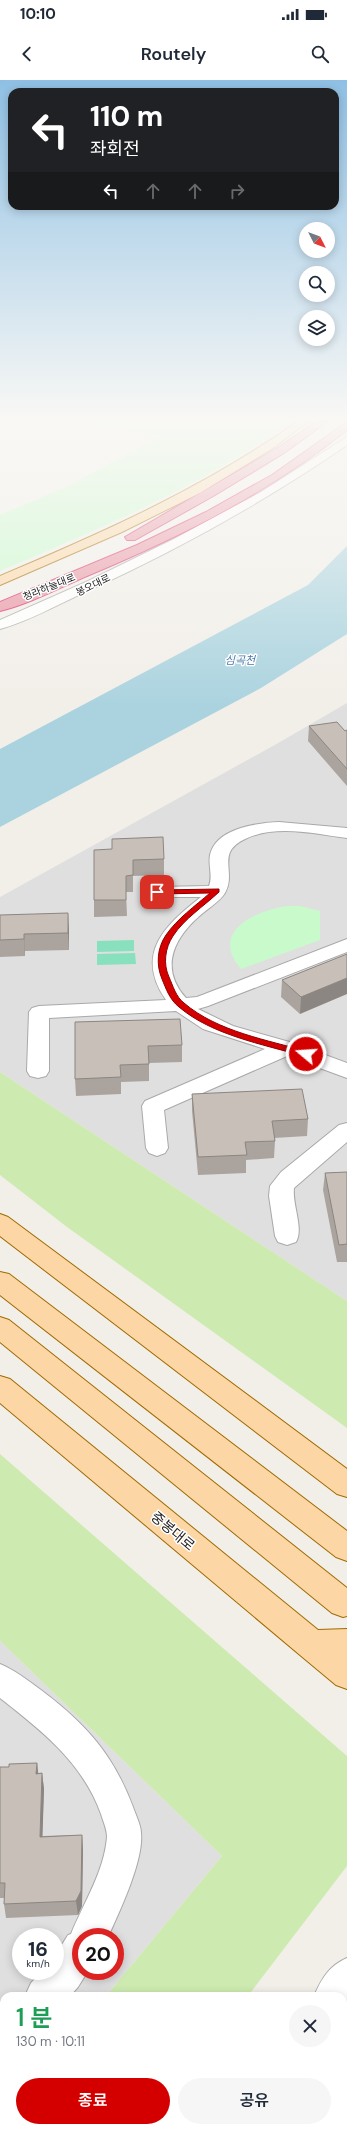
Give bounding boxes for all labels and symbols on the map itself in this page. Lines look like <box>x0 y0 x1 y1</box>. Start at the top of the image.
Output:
north arrow <box>299 222 335 258</box>
street label: 청라하늘대로 <box>21 571 77 603</box>
street label: 봉오대로 <box>74 571 112 599</box>
water label: 심곡천 <box>225 653 257 667</box>
pin <box>140 875 174 909</box>
position arrow <box>285 1033 327 1075</box>
street label: 중봉대로 <box>147 1508 199 1555</box>
speed limit sign: 20 <box>72 1928 124 1980</box>

